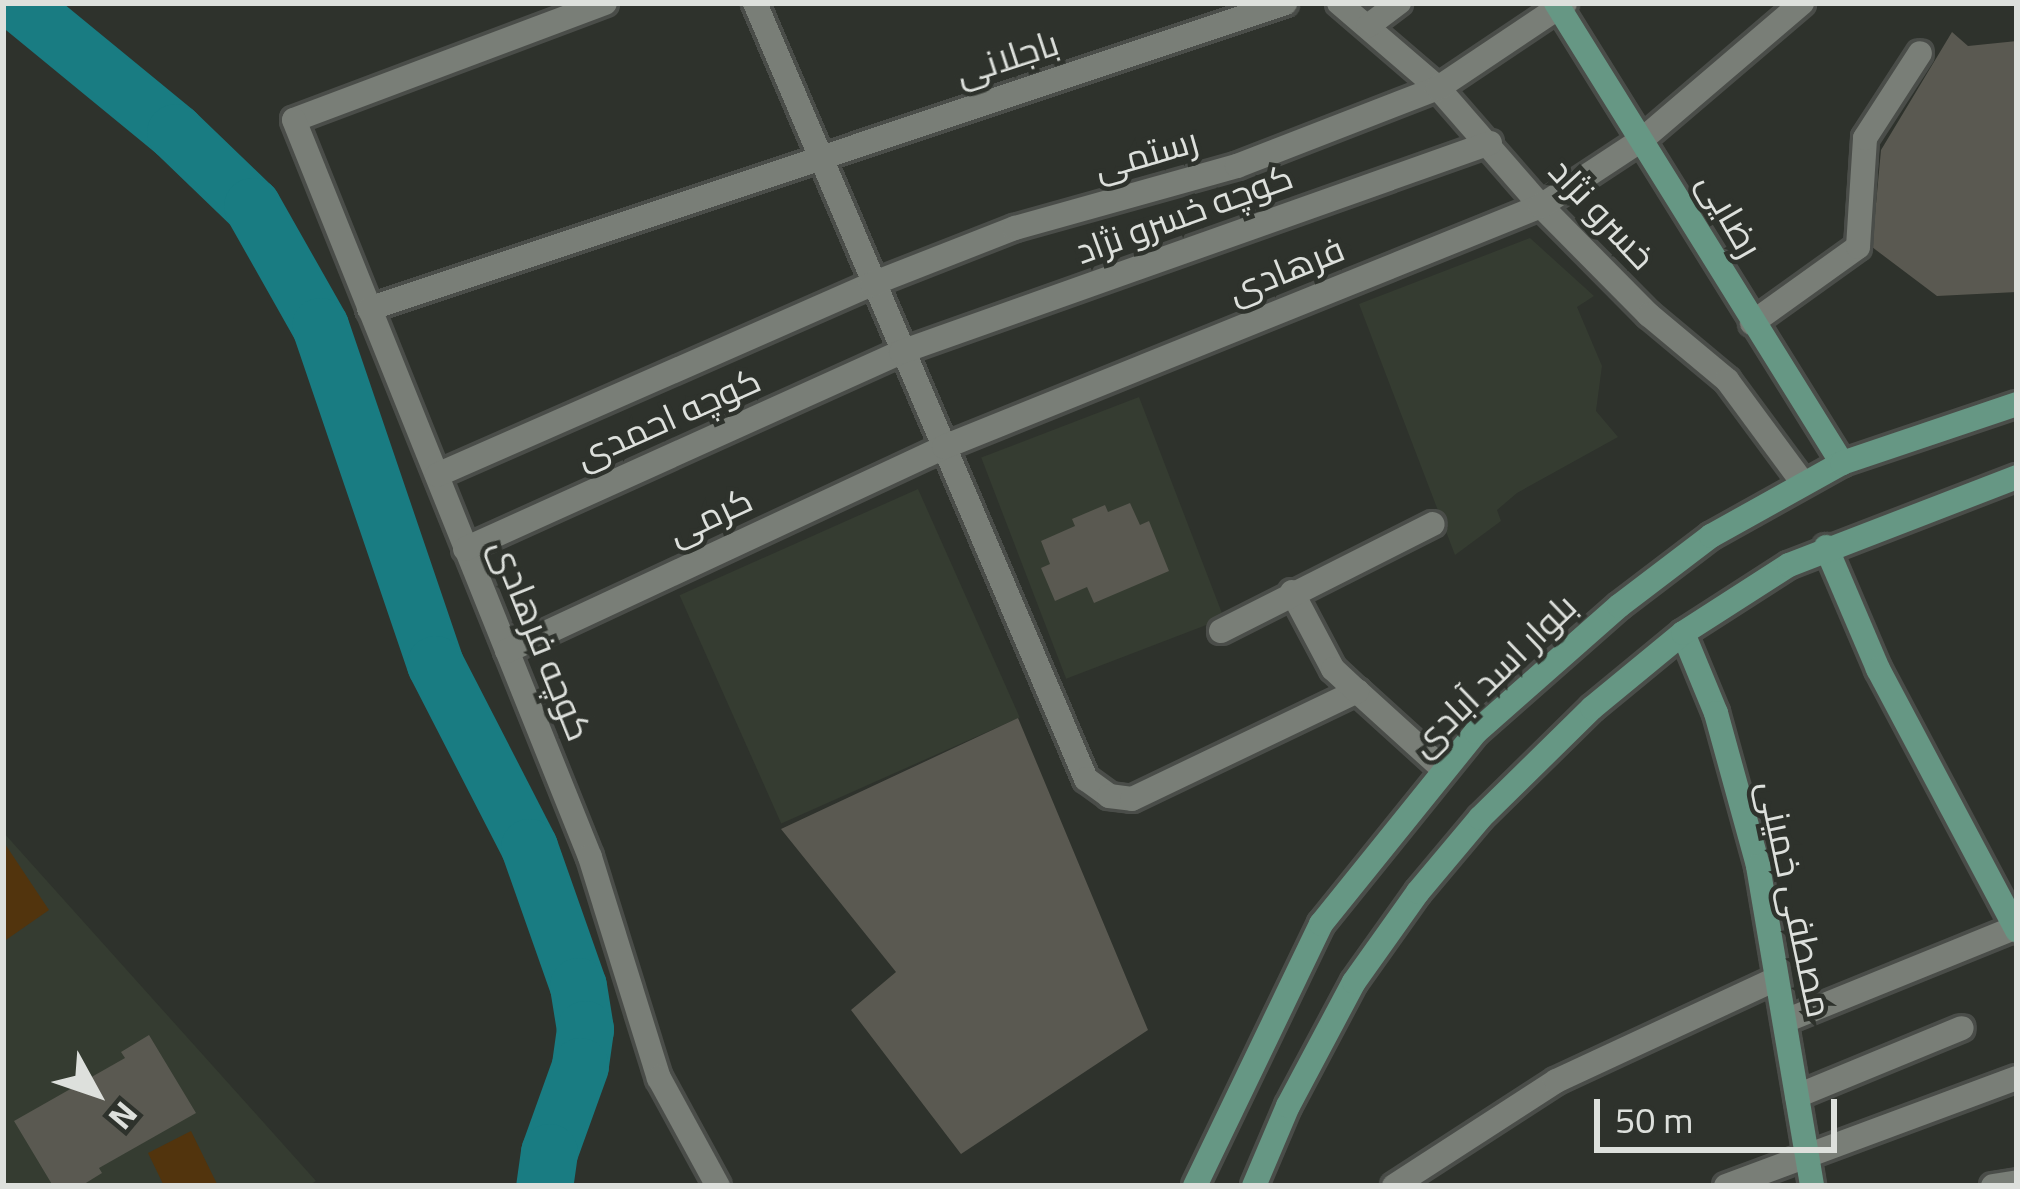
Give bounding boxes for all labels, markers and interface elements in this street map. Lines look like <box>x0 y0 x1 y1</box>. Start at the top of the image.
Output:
street label: باجلانی <box>950 21 1064 95</box>
street label: رستمی <box>1089 119 1203 189</box>
street label: خسرو نژاد <box>1540 149 1664 279</box>
street label: کوچه خسرو نژاد <box>1069 155 1299 273</box>
street label: رضایی <box>1689 165 1771 265</box>
street label: فرهادی <box>1222 227 1350 313</box>
street label: کوچه احمدی <box>569 358 767 478</box>
street label: کرمی <box>661 478 759 554</box>
street label: کوچه فرهادی <box>481 533 601 747</box>
street label: بلوار اسد آبادی <box>1401 585 1585 765</box>
street label: مصطفی خمینی <box>1749 777 1841 1021</box>
north arrow <box>36 1033 156 1153</box>
scale bar <box>1600 1075 1843 1149</box>
text: 50 m <box>1615 1086 1693 1154</box>
text: N <box>93 1088 155 1145</box>

